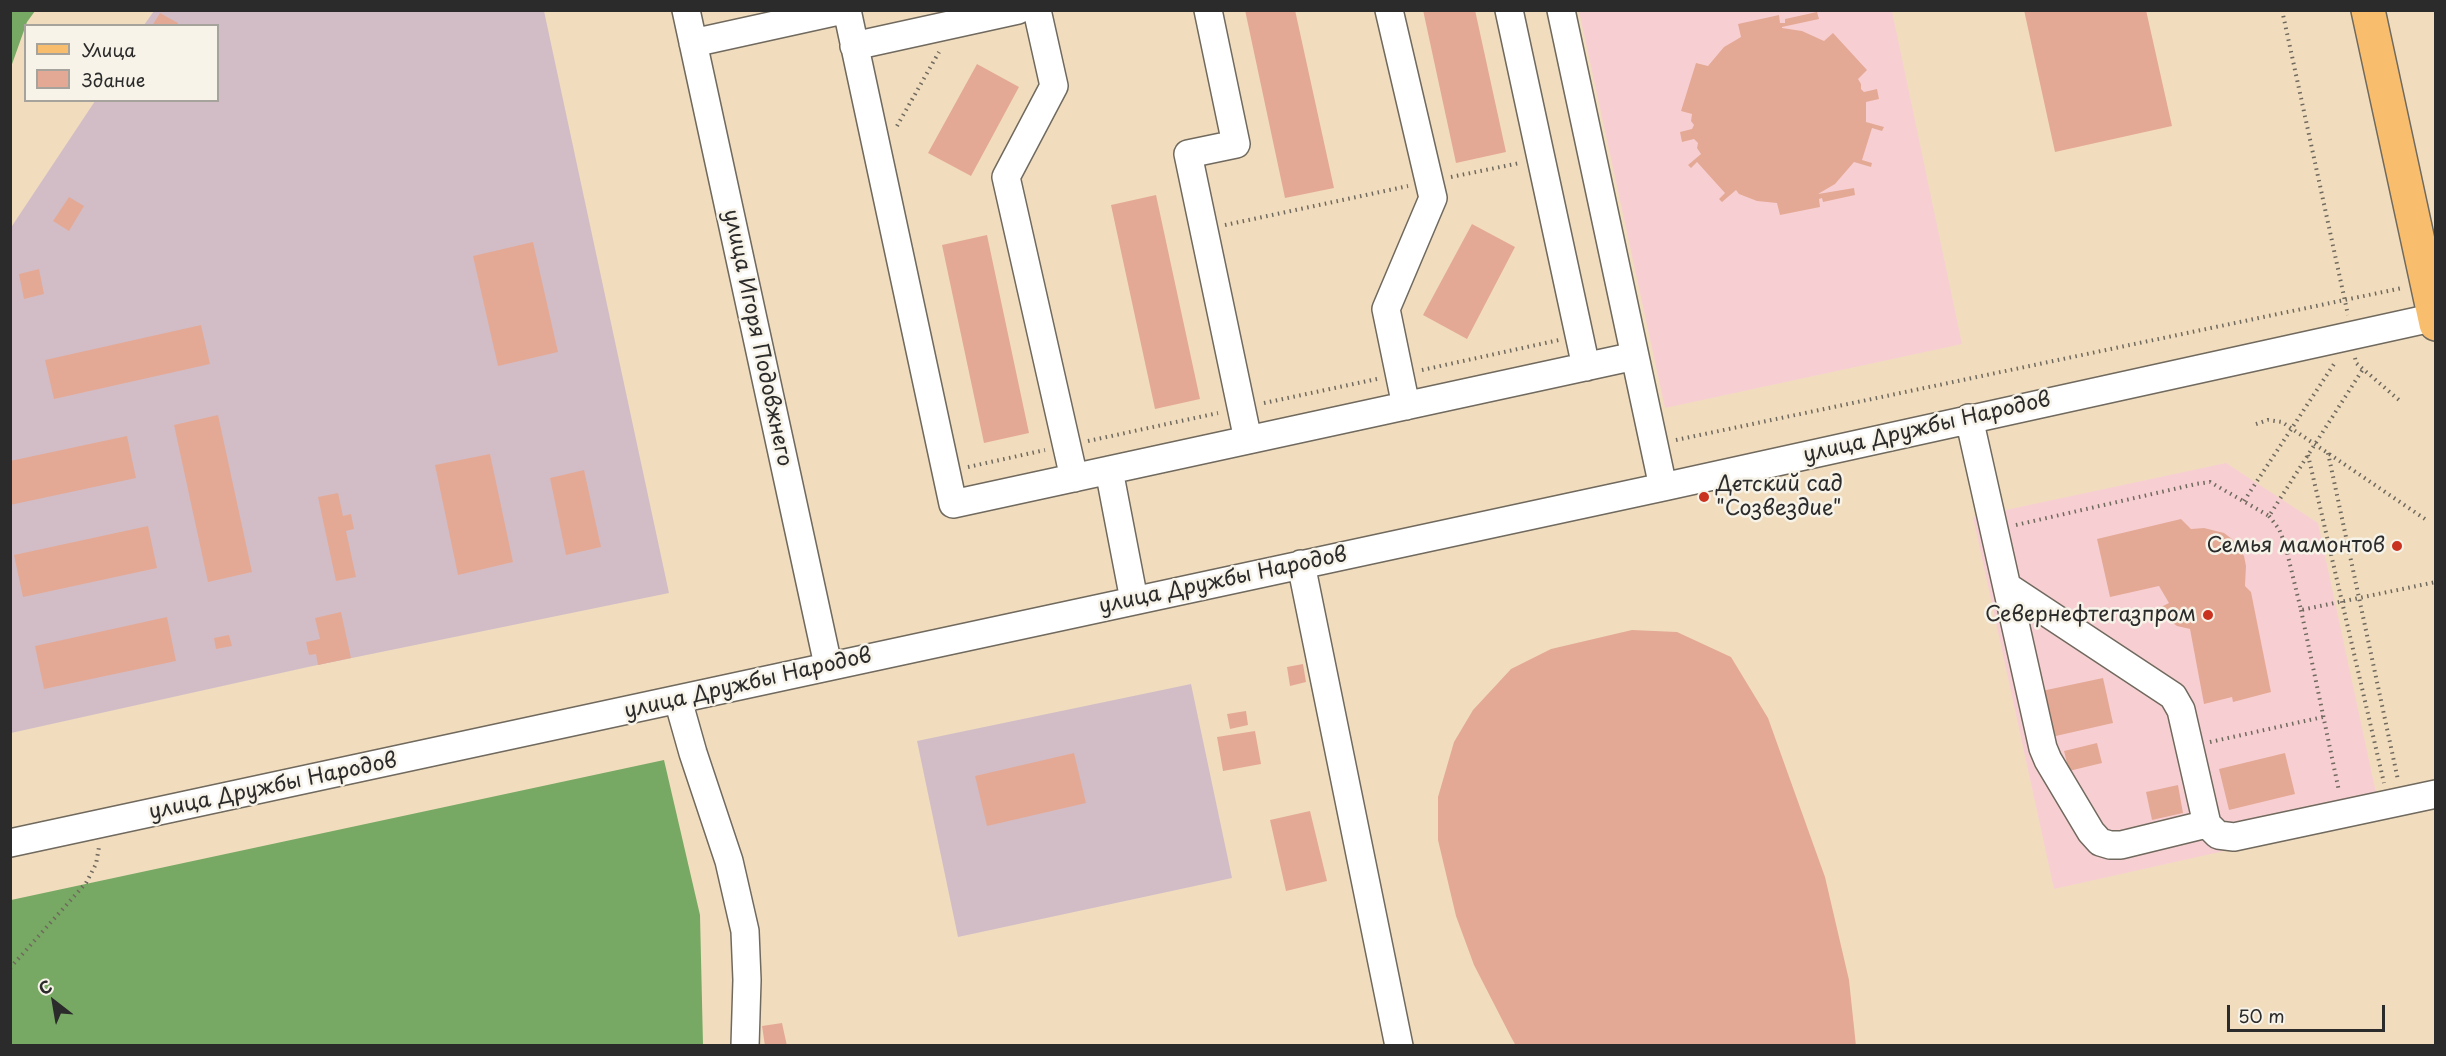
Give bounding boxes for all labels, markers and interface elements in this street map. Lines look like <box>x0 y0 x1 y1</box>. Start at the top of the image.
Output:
legend <box>24 24 219 102</box>
text: Улица <box>82 36 136 63</box>
text: Здание <box>82 66 145 93</box>
street label: улица Игоря Подовжнего <box>717 207 797 469</box>
street label: улица Дружбы Народов <box>1801 387 2053 469</box>
place label: Детский сад "Созвездие" <box>1716 472 1843 522</box>
marker: Детский сад "Созвездие" <box>1697 490 1711 504</box>
place label: Семья мамонтов <box>2207 533 2385 559</box>
marker: Семья мамонтов <box>2390 539 2404 553</box>
street label: улица Дружбы Народов <box>1097 542 1349 620</box>
place label: Севернефтегазпром <box>1985 602 2196 628</box>
marker: Севернефтегазпром <box>2201 608 2215 622</box>
street label: улица Дружбы Народов <box>622 643 874 725</box>
street label: улица Дружбы Народов <box>147 748 399 826</box>
north arrow <box>24 972 84 1032</box>
text: С <box>33 973 56 1000</box>
scale bar <box>2230 993 2388 1031</box>
text: 50 m <box>2238 1002 2285 1029</box>

